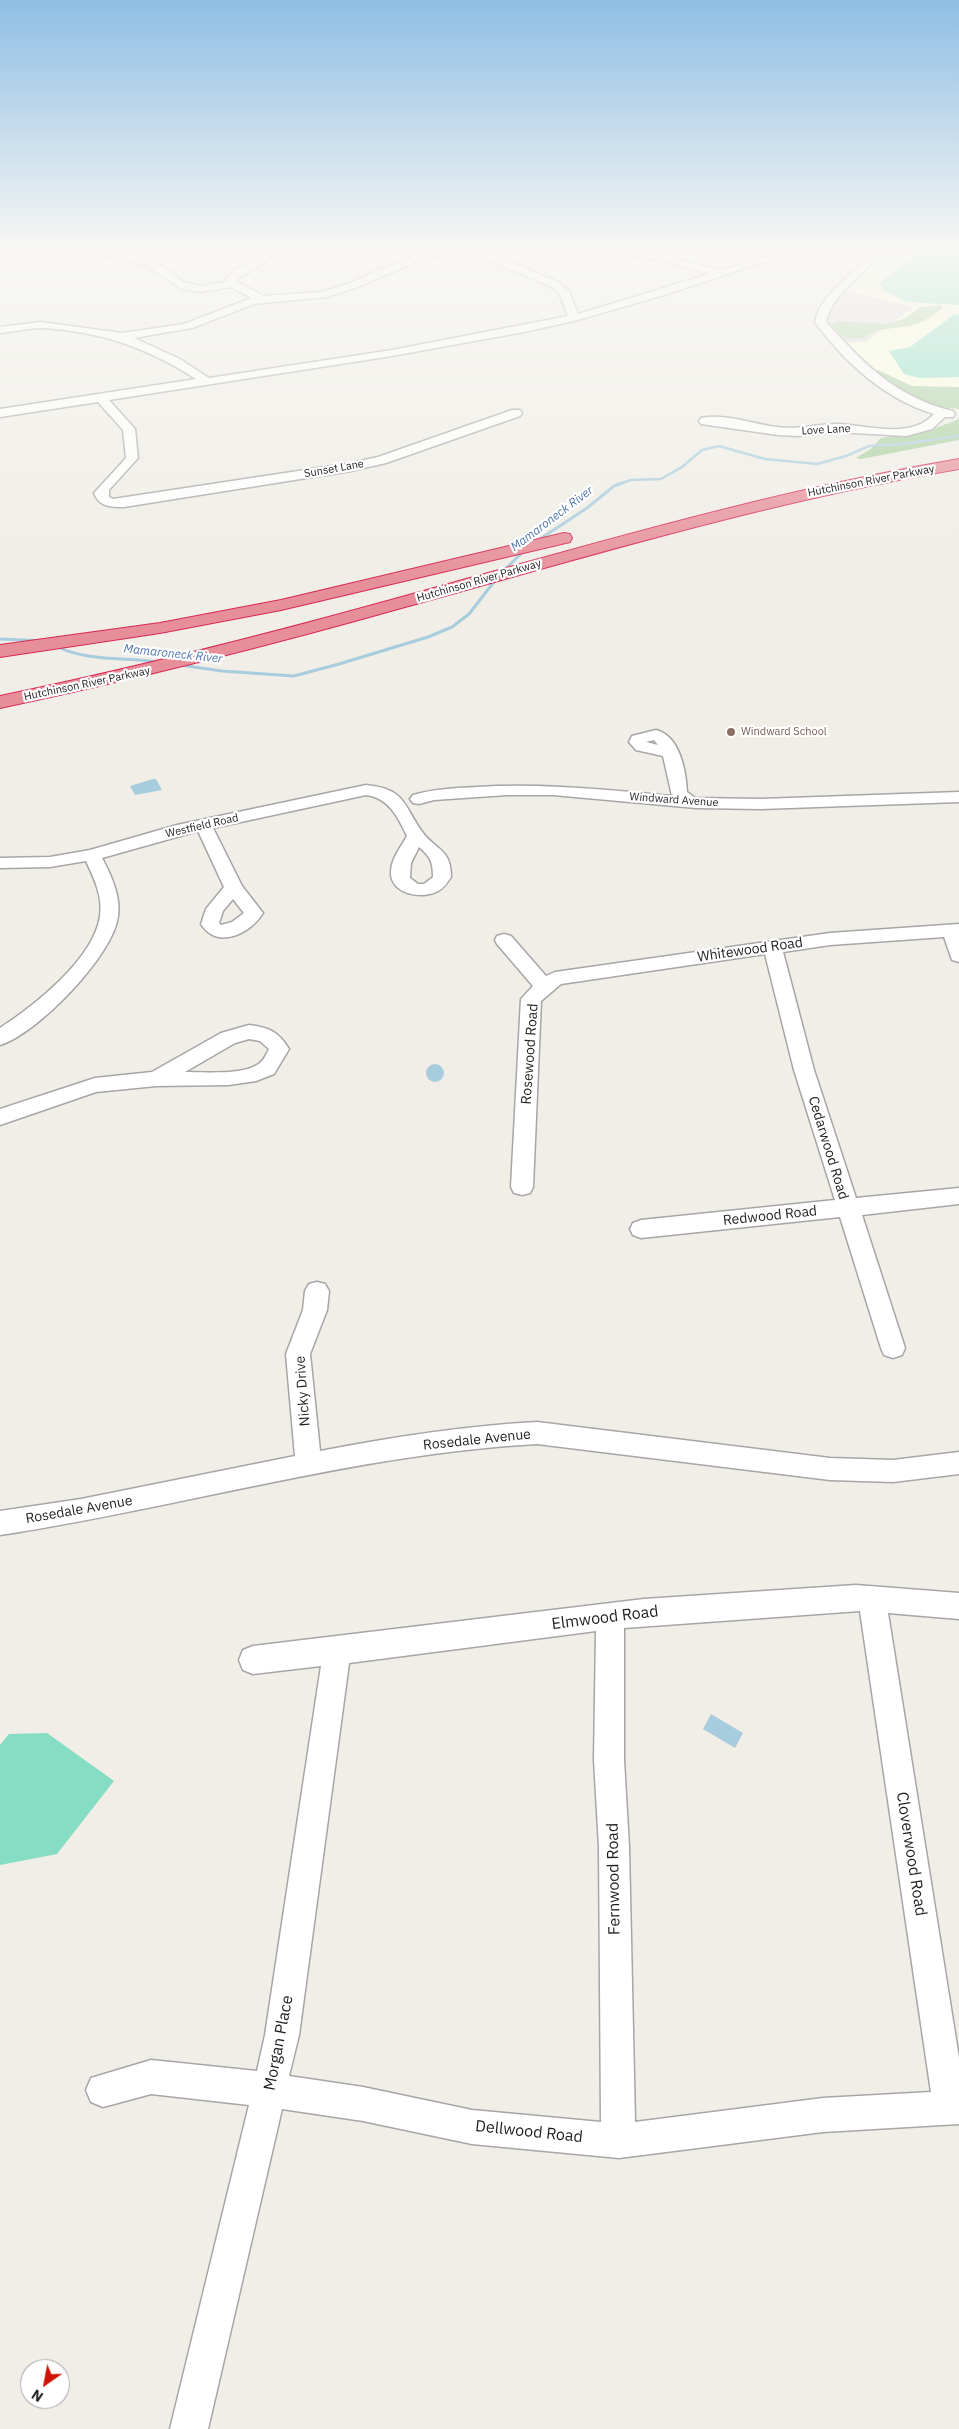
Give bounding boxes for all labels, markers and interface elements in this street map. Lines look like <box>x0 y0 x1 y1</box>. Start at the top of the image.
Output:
street label: Love Lane <box>801 422 851 438</box>
street label: Sunset Lane <box>303 457 365 481</box>
street label: Hutchinson River Parkway <box>807 462 935 500</box>
water label: Mamaroneck River <box>508 483 596 555</box>
street label: Hutchinson River Parkway <box>415 557 543 605</box>
water label: Mamaroneck River <box>123 642 223 666</box>
street label: Hutchinson River Parkway <box>23 664 151 704</box>
place label: Windward School <box>741 725 827 739</box>
marker: Windward School <box>725 726 737 738</box>
street label: Windward Avenue <box>629 790 719 810</box>
street label: Westfield Road <box>164 811 240 841</box>
street label: Whitewood Road <box>696 934 804 966</box>
street label: Rosewood Road <box>518 1003 542 1105</box>
street label: Cedarwood Road <box>804 1094 852 1202</box>
street label: Redwood Road <box>722 1203 818 1229</box>
street label: Nicky Drive <box>292 1355 314 1427</box>
street label: Rosedale Avenue <box>422 1426 532 1454</box>
street label: Rosedale Avenue <box>24 1492 134 1528</box>
street label: Elmwood Road <box>550 1602 660 1634</box>
street label: Cloverwood Road <box>892 1790 930 1918</box>
street label: Fernwood Road <box>603 1823 625 1935</box>
street label: Morgan Place <box>260 1994 298 2092</box>
street label: Dellwood Road <box>474 2117 584 2147</box>
north arrow <box>20 2359 70 2409</box>
text: N <box>28 2385 47 2406</box>

